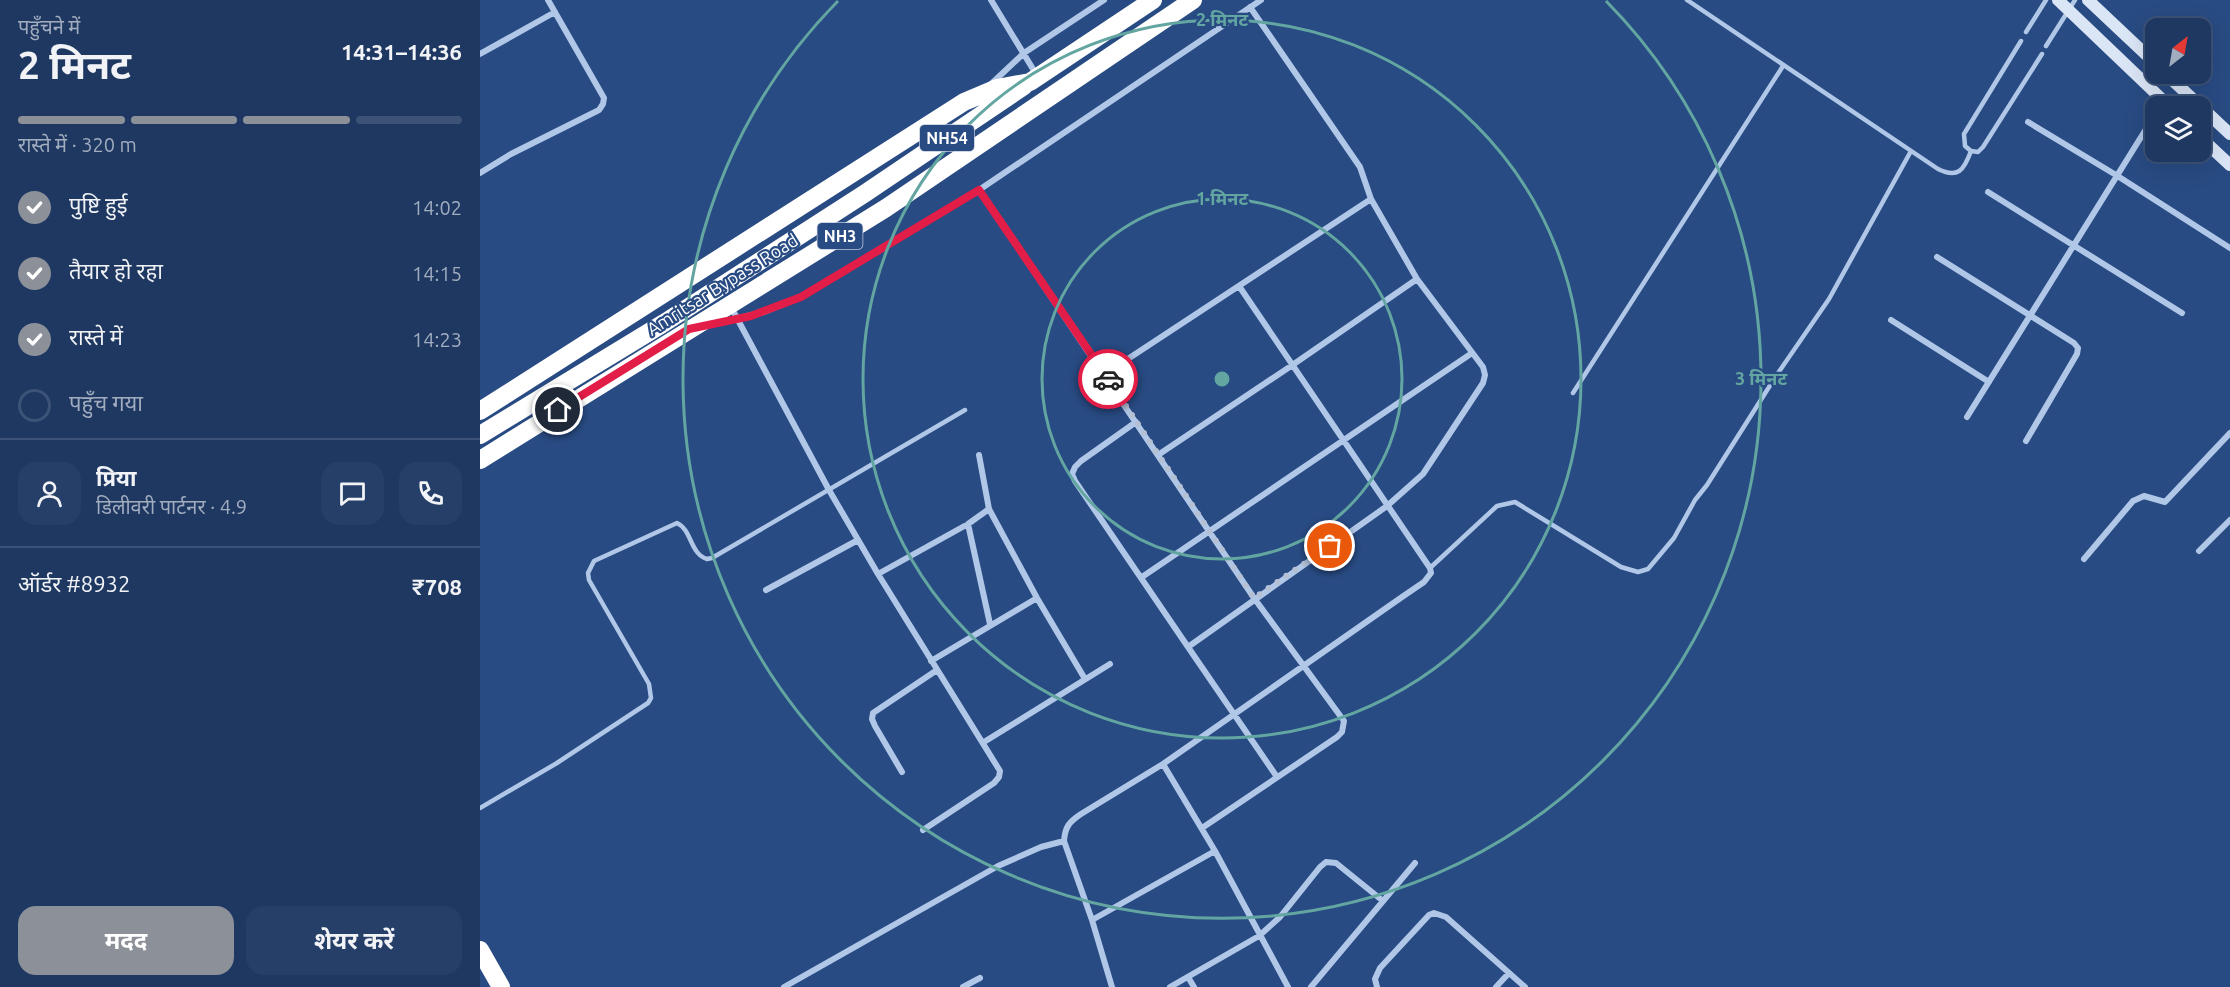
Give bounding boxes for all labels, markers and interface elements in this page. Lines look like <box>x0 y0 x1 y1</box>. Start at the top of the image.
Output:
text: 2 मिनट <box>1196 9 1248 29</box>
text: पहुँचने में <box>18 15 80 38</box>
north arrow <box>2145 18 2211 84</box>
map controls <box>2145 18 2211 162</box>
text: 14:31–14:36 <box>341 39 462 64</box>
text: 2 मिनट <box>18 43 131 86</box>
button: layers <box>2145 96 2211 162</box>
road number: NH54 <box>920 125 974 151</box>
text: रास्ते में · 320 m <box>18 133 137 156</box>
text: 1 मिनट <box>1196 188 1248 208</box>
icon: check <box>18 191 51 224</box>
text: पुष्टि हुई <box>69 192 128 217</box>
text: 14:02 <box>412 196 462 219</box>
road number: NH3 <box>818 223 862 249</box>
street label: Amritsar Bypass Road <box>643 229 801 339</box>
icon: check <box>18 257 51 290</box>
text: तैयार हो रहा <box>69 258 163 283</box>
text: 14:15 <box>412 262 462 285</box>
icon: check <box>18 323 51 356</box>
text: रास्ते में <box>69 324 123 349</box>
text: 14:23 <box>412 328 462 351</box>
courier <box>1078 349 1138 409</box>
icon: car <box>1092 363 1125 396</box>
text: 3 मिनट <box>1735 368 1787 388</box>
centre of rings <box>1212 369 1232 389</box>
pin <box>532 384 583 435</box>
text: पहुँच गया <box>69 390 143 415</box>
icon: home <box>541 393 574 426</box>
button: person <box>18 462 81 525</box>
button: chat <box>321 462 384 525</box>
button: phone <box>399 462 462 525</box>
text: प्रिया <box>96 465 136 490</box>
text: डिलीवरी पार्टनर · 4.9 <box>96 495 247 518</box>
pin <box>1304 520 1355 571</box>
icon: bag <box>1313 529 1346 562</box>
text: ऑर्डर #8932 <box>18 571 130 596</box>
text: ₹708 <box>412 574 462 599</box>
button: मदद <box>18 906 234 975</box>
button: शेयर करें <box>246 906 462 975</box>

